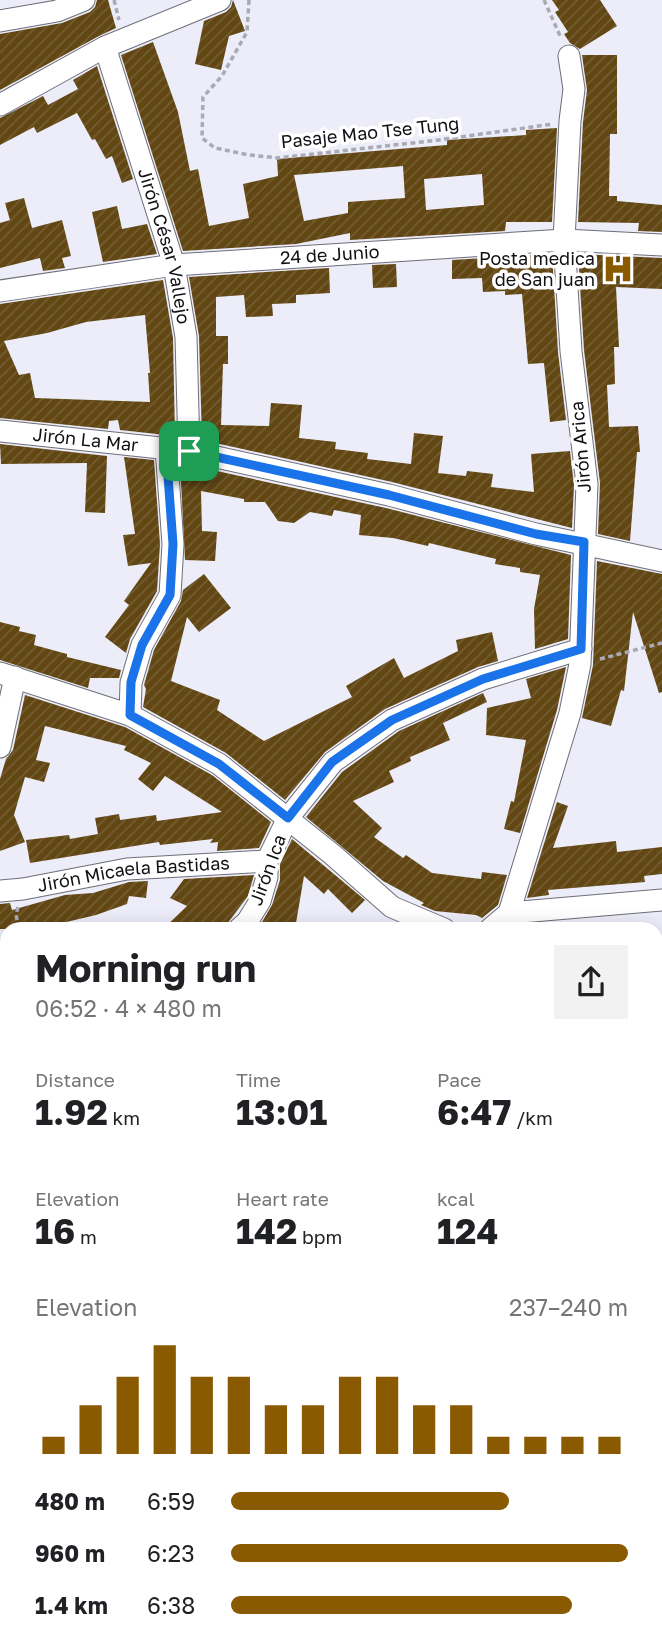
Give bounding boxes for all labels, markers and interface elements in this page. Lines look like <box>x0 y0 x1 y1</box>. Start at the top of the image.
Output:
street label: Pasaje Mao Tse Tung <box>280 112 460 152</box>
street label: Jirón César Vallejo <box>134 165 196 325</box>
street label: 24 de Junio <box>279 240 380 268</box>
place label: Posta medica de San juan <box>479 247 595 290</box>
hospital icon: Posta medica de San juan <box>601 252 635 286</box>
street label: Jirón Arica <box>565 400 595 494</box>
pin <box>159 421 219 481</box>
street label: Jirón La Mar <box>32 423 139 456</box>
icon: arrive <box>170 432 208 470</box>
street label: Jirón Ica <box>244 831 290 908</box>
street label: Jirón Micaela Bastidas <box>35 851 230 896</box>
text: Morning run <box>35 945 256 990</box>
button: share <box>554 945 628 1019</box>
text: 06:52 · 4 × 480 m <box>35 994 222 1022</box>
text: Distance <box>35 1068 115 1091</box>
text: Time <box>236 1068 281 1091</box>
text: Pace <box>437 1068 481 1091</box>
text: 1.92 <box>35 1091 108 1133</box>
text: 13:01 <box>236 1091 327 1133</box>
text: 6:47 <box>437 1091 511 1133</box>
text: km <box>108 1106 140 1129</box>
text: /km <box>511 1106 553 1129</box>
text: Elevation <box>35 1187 120 1210</box>
text: Heart rate <box>236 1187 329 1210</box>
text: kcal <box>437 1187 475 1210</box>
text: 16 <box>35 1210 75 1252</box>
text: 142 <box>236 1210 297 1252</box>
text: 124 <box>437 1210 498 1252</box>
text: m <box>75 1225 97 1248</box>
text: bpm <box>297 1225 342 1248</box>
text: Elevation <box>35 1293 137 1321</box>
text: 237–240 m <box>509 1293 628 1321</box>
text: 480 m <box>35 1487 105 1515</box>
text: 6:59 <box>147 1487 195 1515</box>
text: 960 m <box>35 1539 105 1567</box>
text: 6:23 <box>147 1539 195 1567</box>
text: 1.4 km <box>35 1591 108 1619</box>
text: 6:38 <box>147 1591 195 1619</box>

